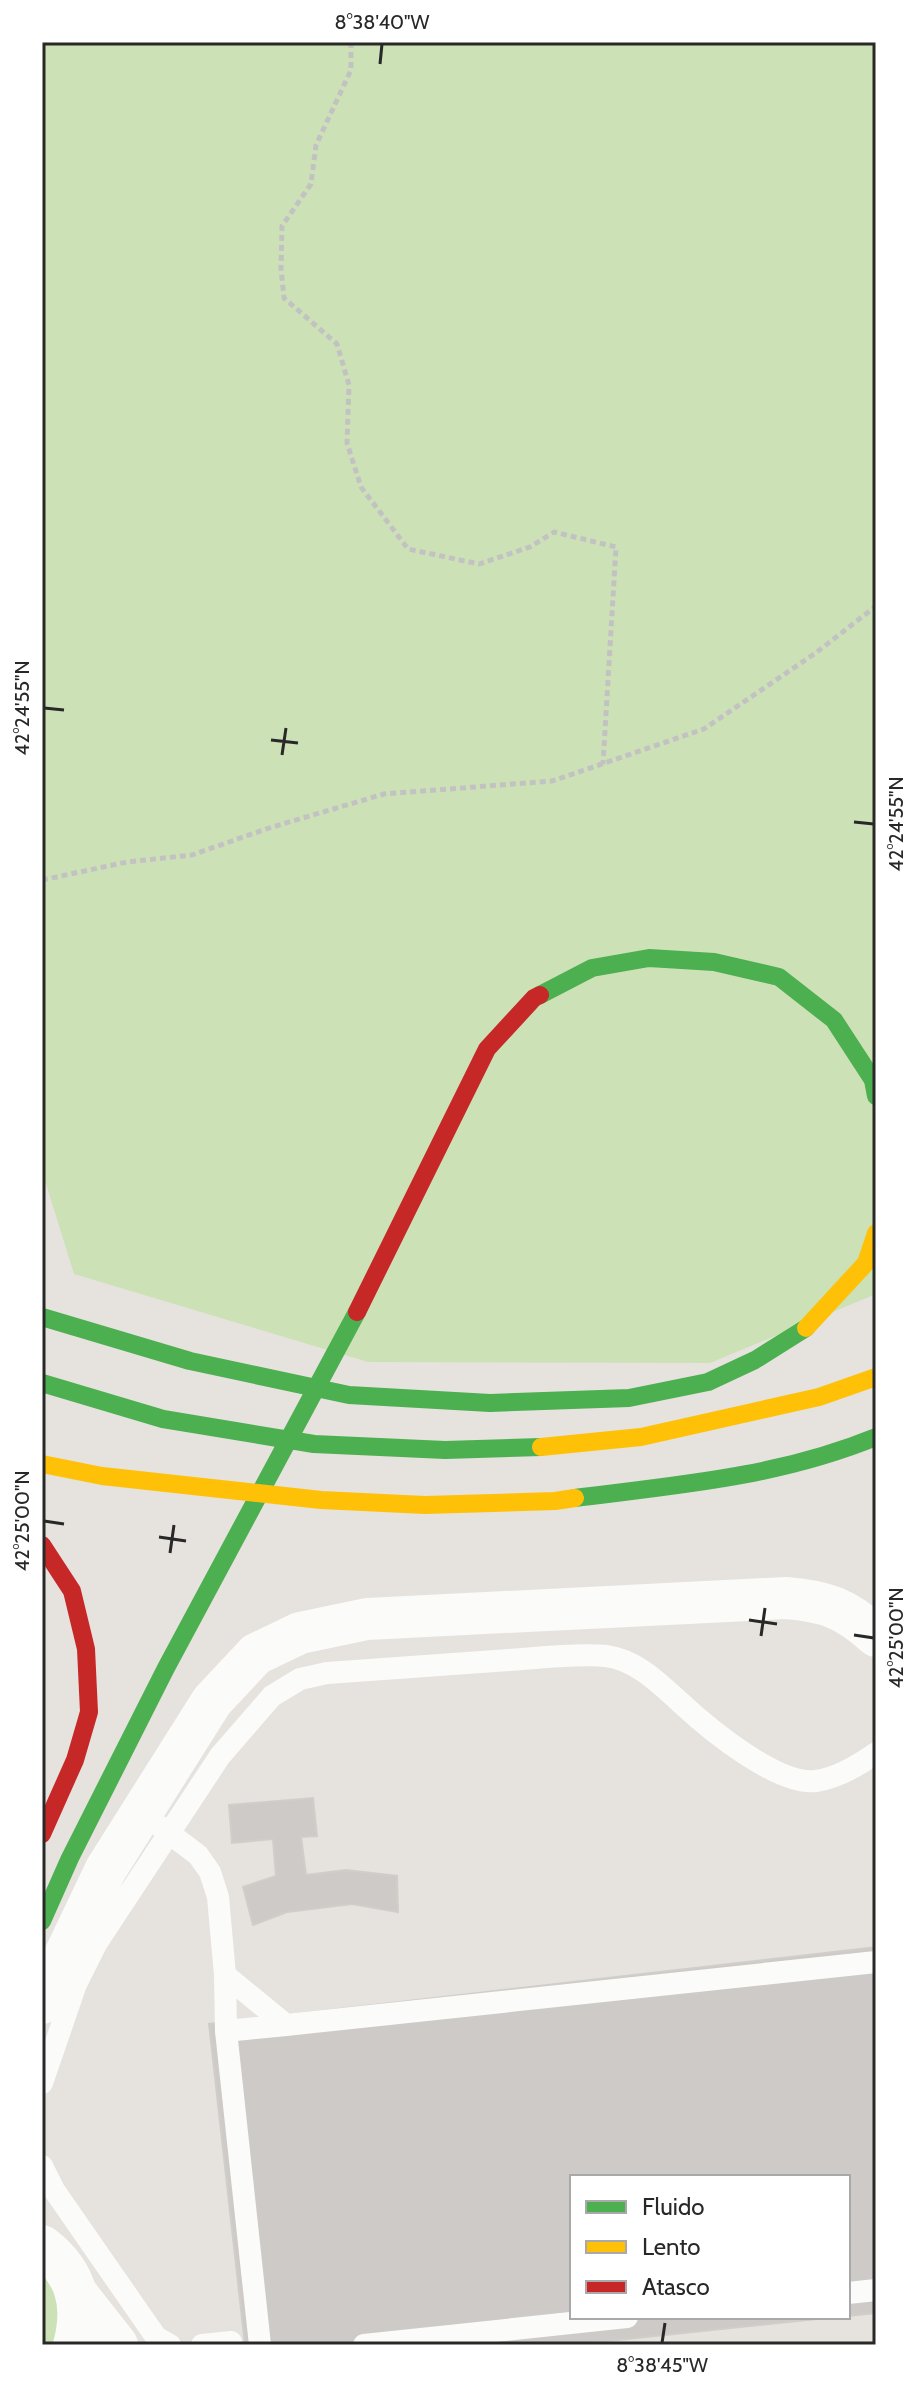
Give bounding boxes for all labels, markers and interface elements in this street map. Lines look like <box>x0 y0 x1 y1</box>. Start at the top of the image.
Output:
text: 8°38'40"W <box>335 10 429 34</box>
text: 42°24'55"N <box>10 660 34 756</box>
text: 42°24'55"N <box>884 776 908 872</box>
text: 42°25'00"N <box>10 1470 34 1572</box>
text: 42°25'00"N <box>884 1587 908 1689</box>
legend <box>570 2175 850 2319</box>
text: Fluido <box>642 2192 704 2221</box>
text: Lento <box>642 2232 701 2261</box>
text: Atasco <box>642 2272 710 2301</box>
text: 8°38'45"W <box>616 2353 708 2377</box>

